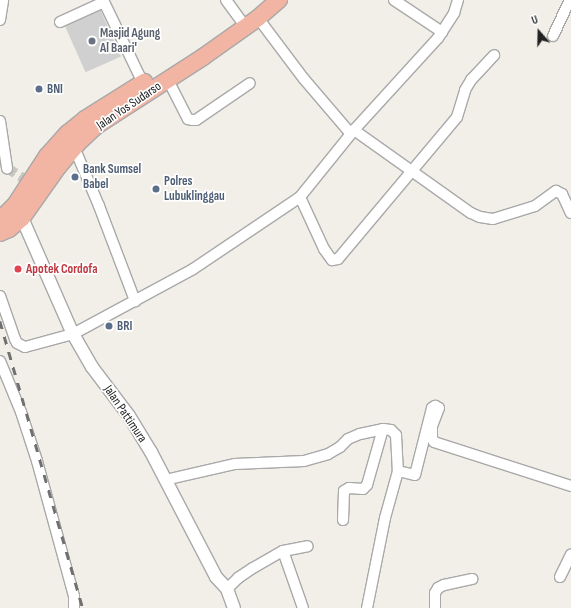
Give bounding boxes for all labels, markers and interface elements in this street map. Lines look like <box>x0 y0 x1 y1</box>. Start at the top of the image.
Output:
north arrow <box>519 12 559 52</box>
text: U <box>530 13 540 27</box>
place label: Masjid Agung Al Baari' <box>100 26 160 57</box>
marker: Masjid Agung Al Baari' <box>87 36 97 46</box>
street label: Jalan Yos Sudarso <box>94 79 164 133</box>
place label: BNI <box>47 81 63 97</box>
marker: BNI <box>34 84 44 94</box>
place label: Bank Sumsel Babel <box>83 162 141 193</box>
marker: Bank Sumsel Babel <box>70 172 80 182</box>
place label: Polres Lubuklinggau <box>164 174 225 205</box>
marker: Polres Lubuklinggau <box>151 184 161 194</box>
place label: Apotek Cordofa <box>26 261 98 277</box>
marker: Apotek Cordofa <box>13 264 23 274</box>
place label: BRI <box>117 318 132 334</box>
marker: BRI <box>104 321 114 331</box>
street label: Jalan Pattimura <box>100 382 150 446</box>

